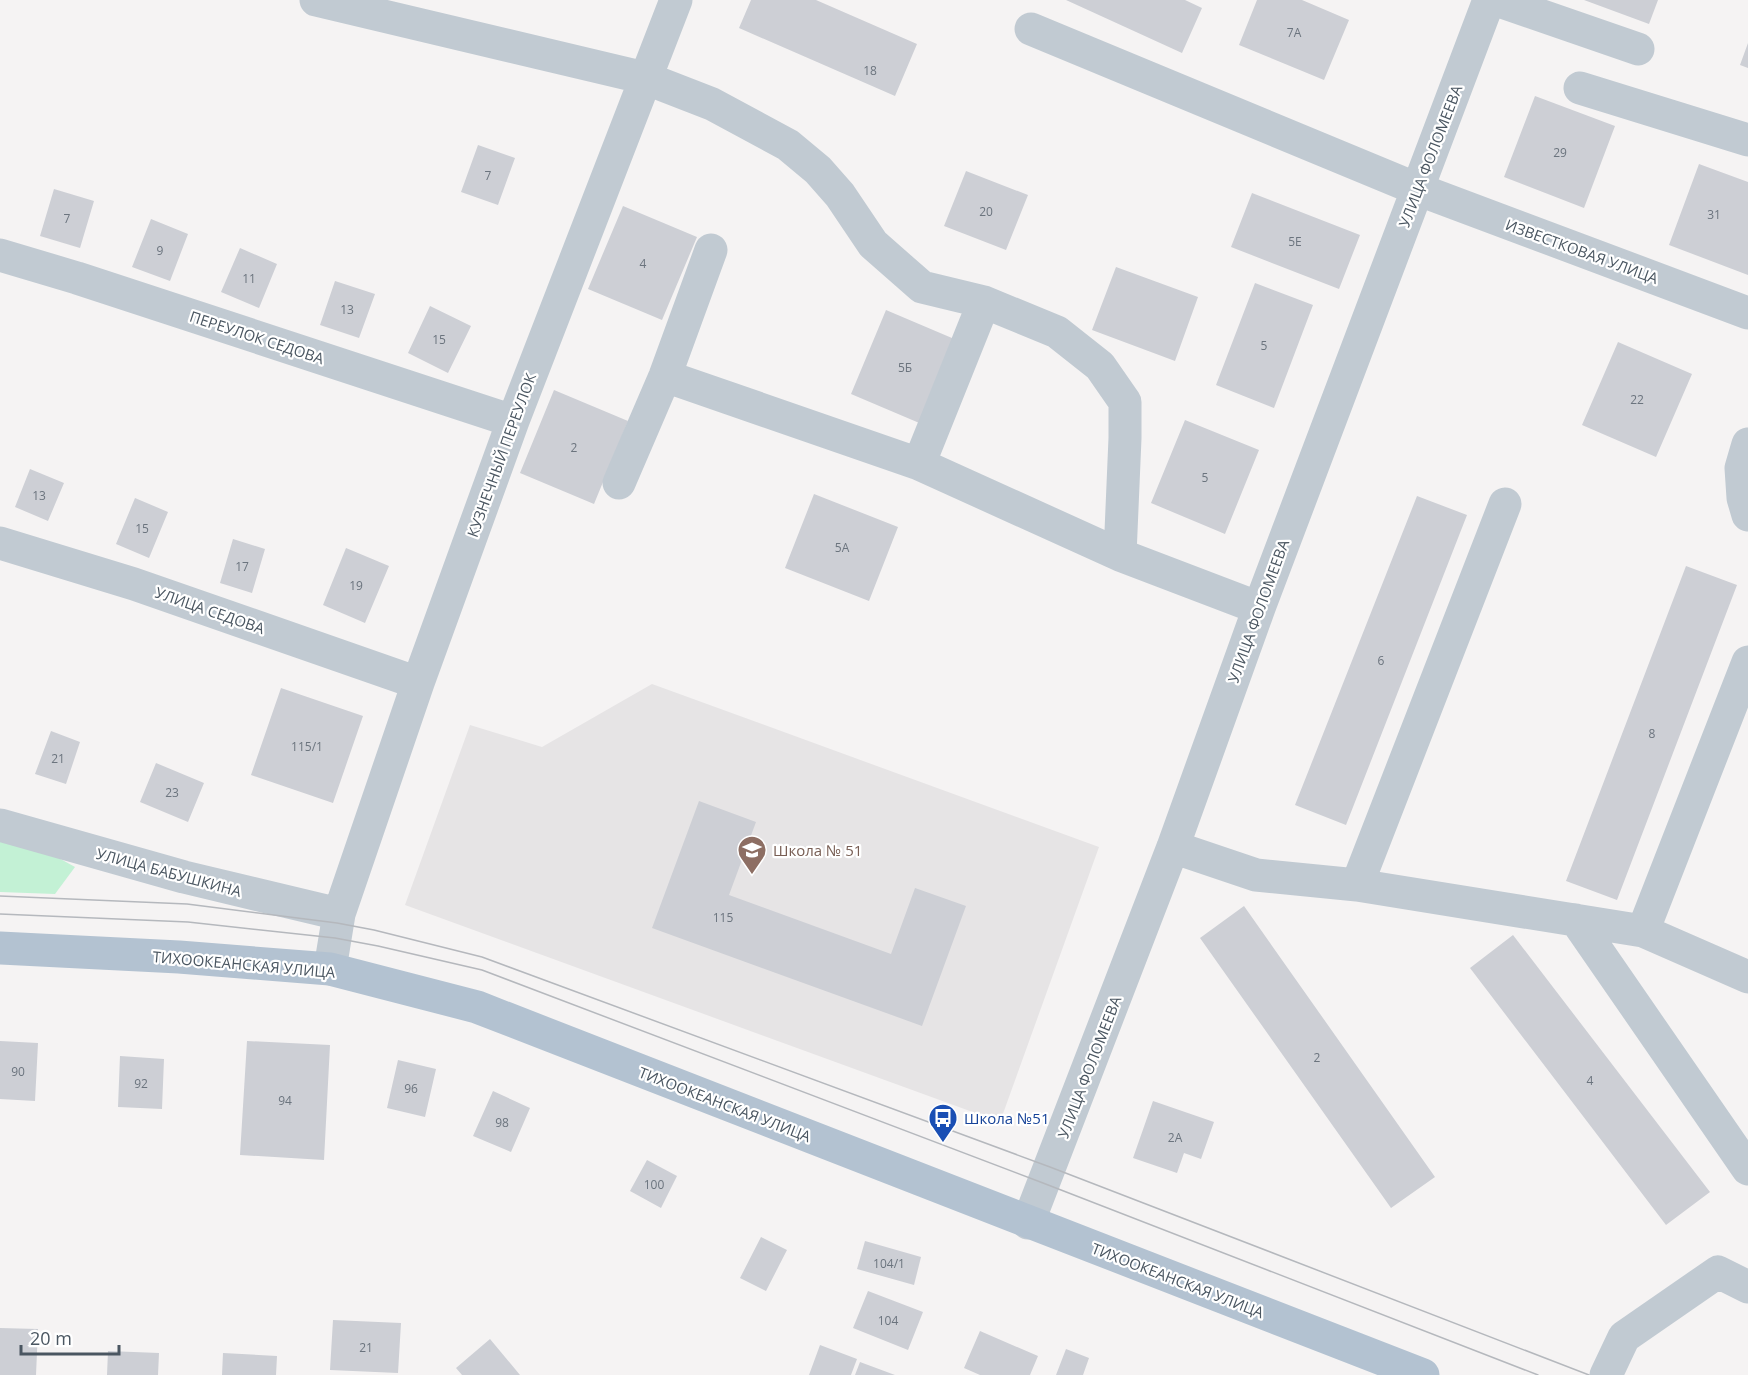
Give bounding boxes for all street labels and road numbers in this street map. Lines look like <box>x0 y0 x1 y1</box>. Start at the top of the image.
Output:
street label: УЛИЦА ФОЛОМЕЕВА <box>1394 82 1467 230</box>
street label: ИЗВЕСТКОВАЯ УЛИЦА <box>1503 214 1662 288</box>
street label: ПЕРЕУЛОК СЕДОВА <box>187 306 327 368</box>
street label: КУЗНЕЧНЫЙ ПЕРЕУЛОК <box>462 369 540 540</box>
street label: УЛИЦА ФОЛОМЕЕВА <box>1223 536 1293 685</box>
street label: УЛИЦА СЕДОВА <box>153 582 268 638</box>
street label: УЛИЦА БАБУШКИНА <box>94 843 244 901</box>
street label: ТИХООКЕАНСКАЯ УЛИЦА <box>152 946 336 982</box>
street label: УЛИЦА ФОЛОМЕЕВА <box>1053 993 1126 1141</box>
street label: ТИХООКЕАНСКАЯ УЛИЦА <box>636 1062 814 1146</box>
street label: ТИХООКЕАНСКАЯ УЛИЦА <box>1089 1238 1267 1322</box>

